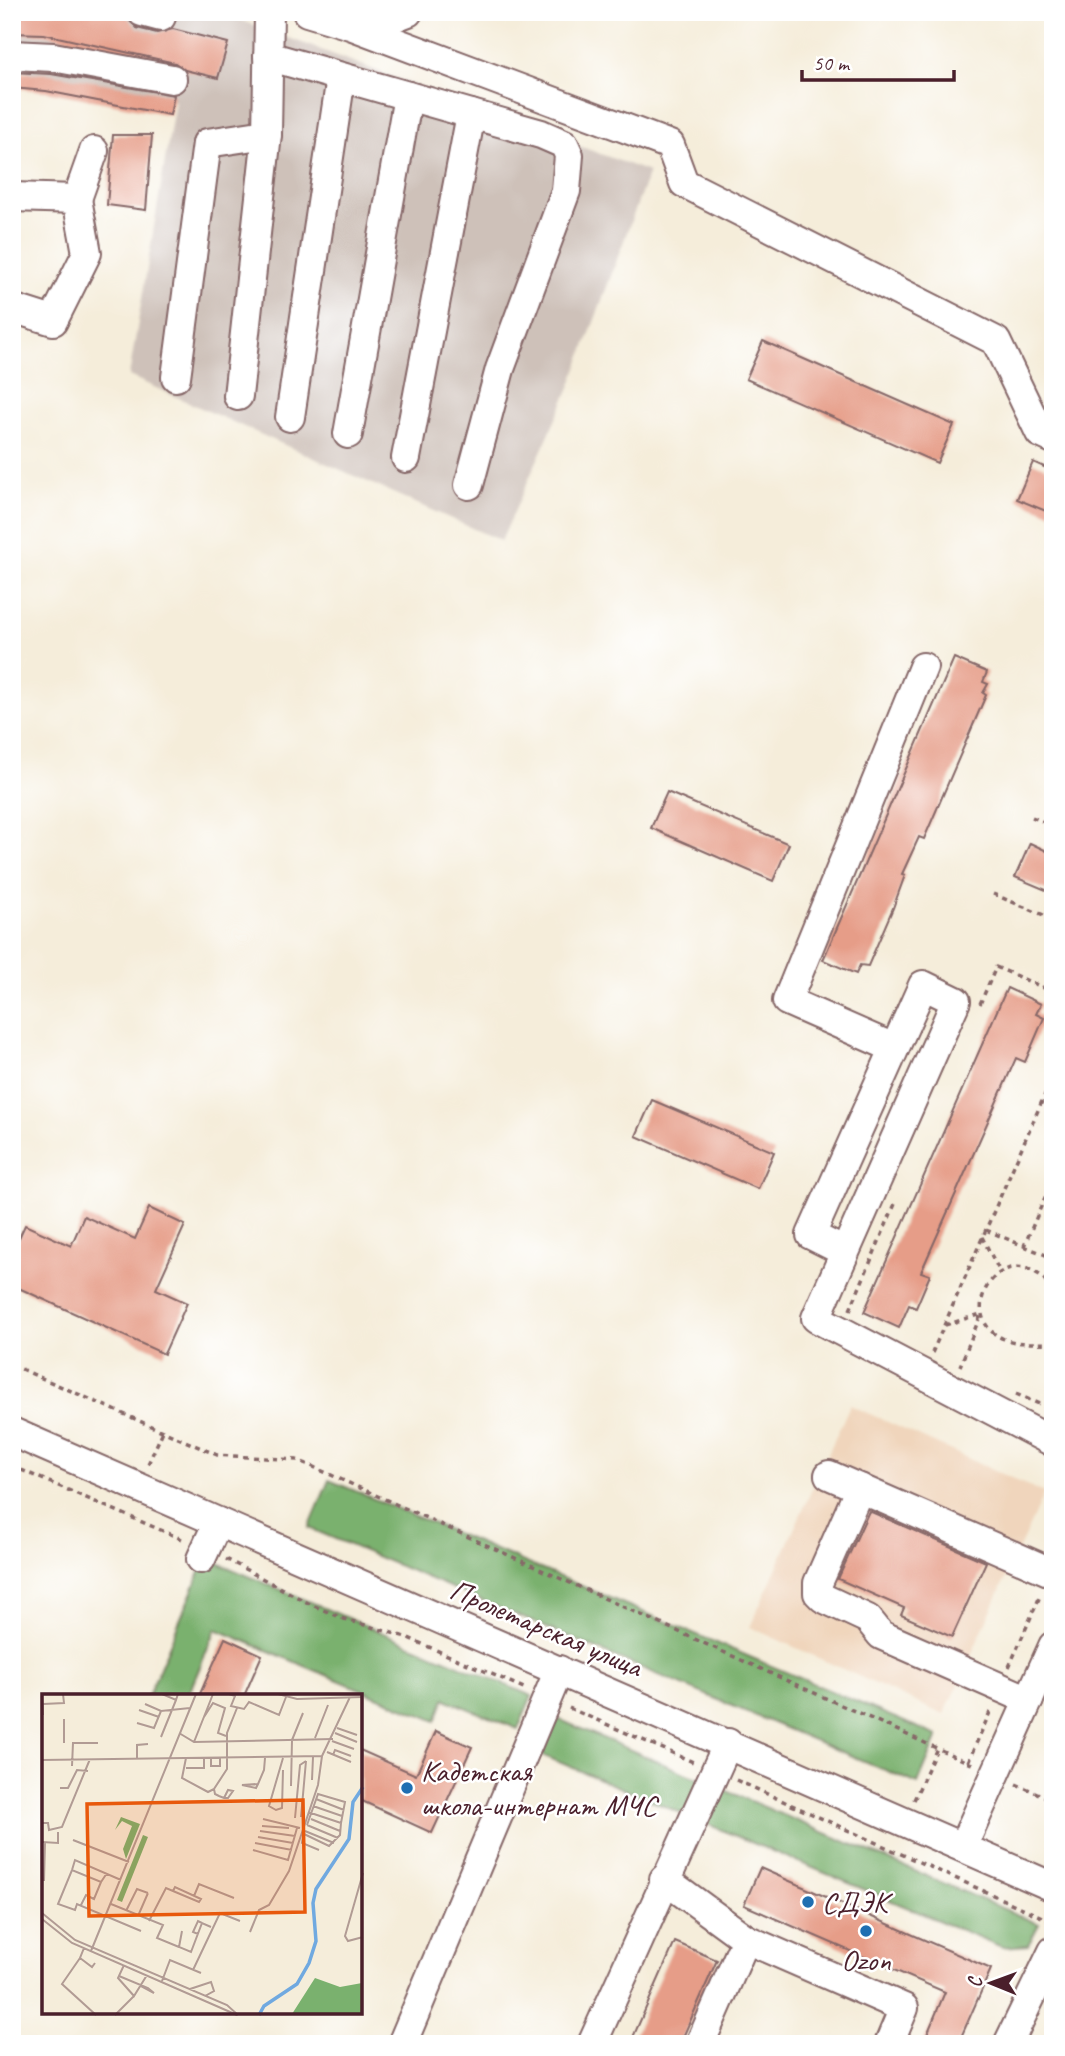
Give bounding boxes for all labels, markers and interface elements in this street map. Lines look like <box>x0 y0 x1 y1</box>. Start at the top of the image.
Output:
scale bar <box>802 38 955 82</box>
text: 50 m <box>813 50 851 76</box>
street label: Пролетарская улица <box>444 1570 650 1686</box>
inset map <box>42 1694 362 2014</box>
place label: Кадетская школа-интернат МЧС <box>421 1752 660 1824</box>
marker: Кадетская школа-интернат МЧС <box>399 1780 415 1796</box>
place label: СДЭК <box>822 1883 894 1921</box>
marker: СДЭК <box>800 1894 816 1910</box>
marker: Ozon <box>858 1923 874 1939</box>
place label: Ozon <box>841 1941 891 1979</box>
north arrow <box>956 1948 1026 2018</box>
text: С <box>963 1975 987 1988</box>

